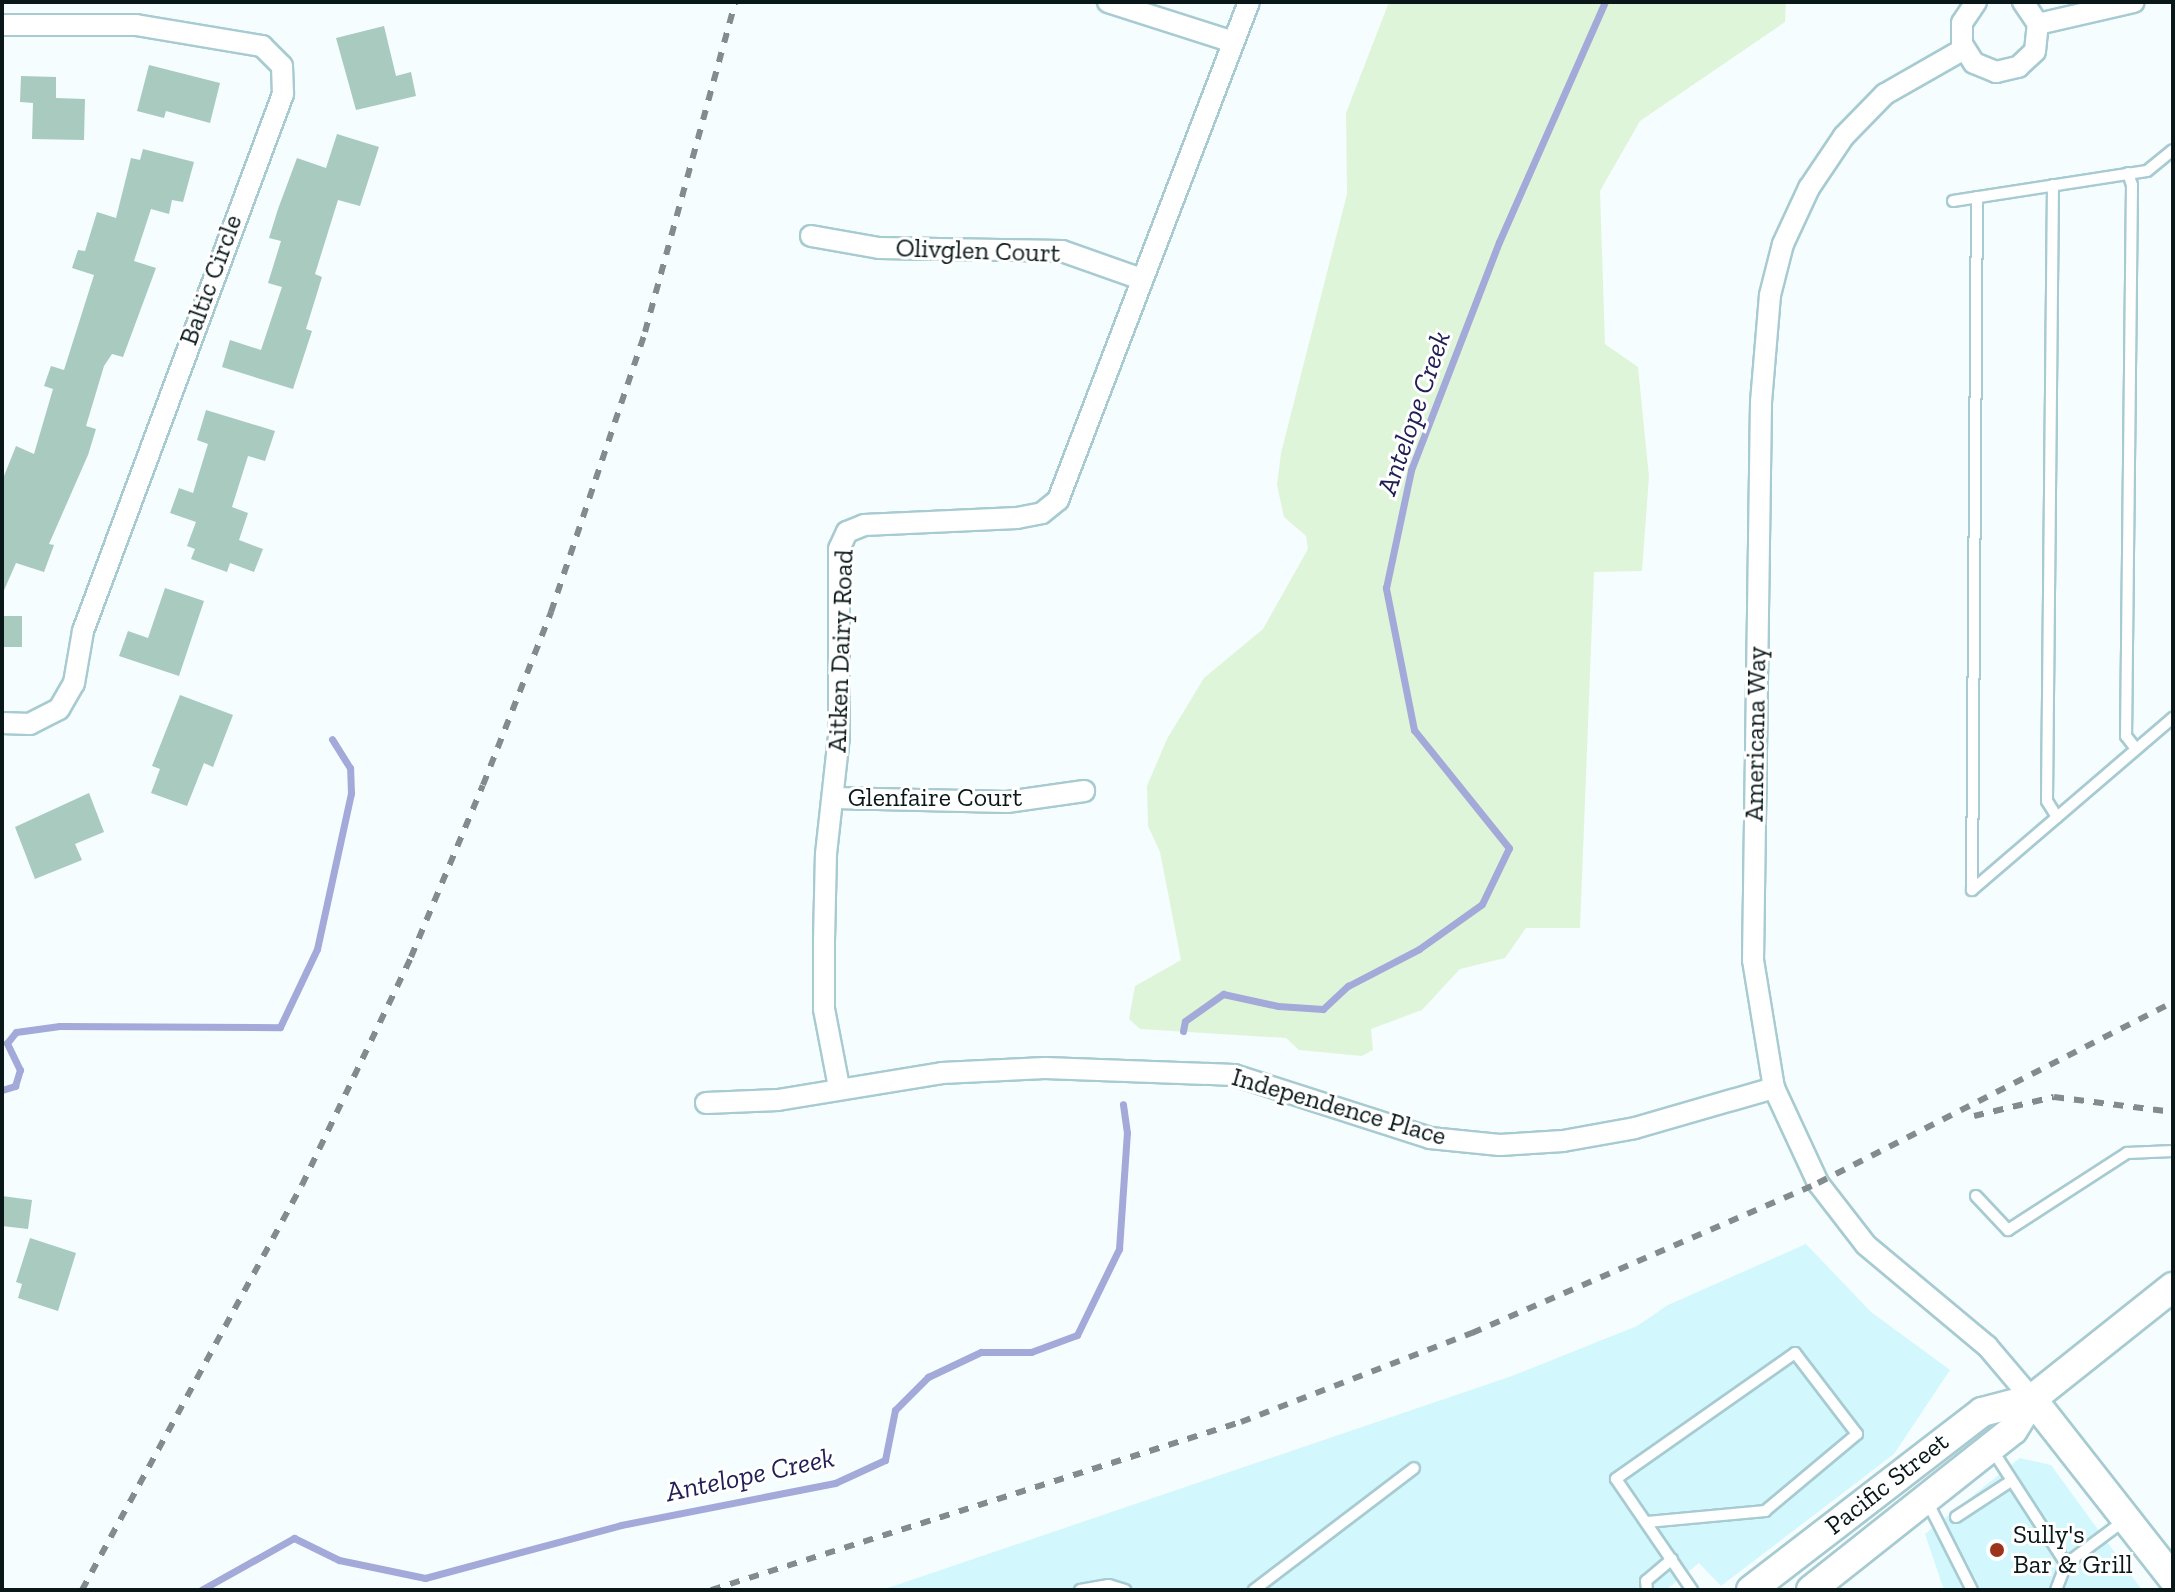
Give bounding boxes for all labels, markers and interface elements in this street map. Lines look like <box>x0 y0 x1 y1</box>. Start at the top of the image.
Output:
street label: Baltic Circle <box>173 211 249 349</box>
street label: Olivglen Court <box>895 233 1061 269</box>
water label: Antelope Creek <box>1370 327 1458 499</box>
street label: Aitken Dairy Road <box>822 549 860 753</box>
street label: Americana Way <box>1739 646 1773 822</box>
street label: Glenfaire Court <box>848 782 1022 814</box>
street label: Independence Place <box>1228 1061 1450 1153</box>
street label: Pacific Street <box>1819 1426 1955 1542</box>
water label: Antelope Creek <box>663 1441 837 1509</box>
place label: Sully's Bar & Grill <box>2013 1519 2133 1580</box>
marker: Sully's Bar & Grill <box>1988 1541 2006 1559</box>

